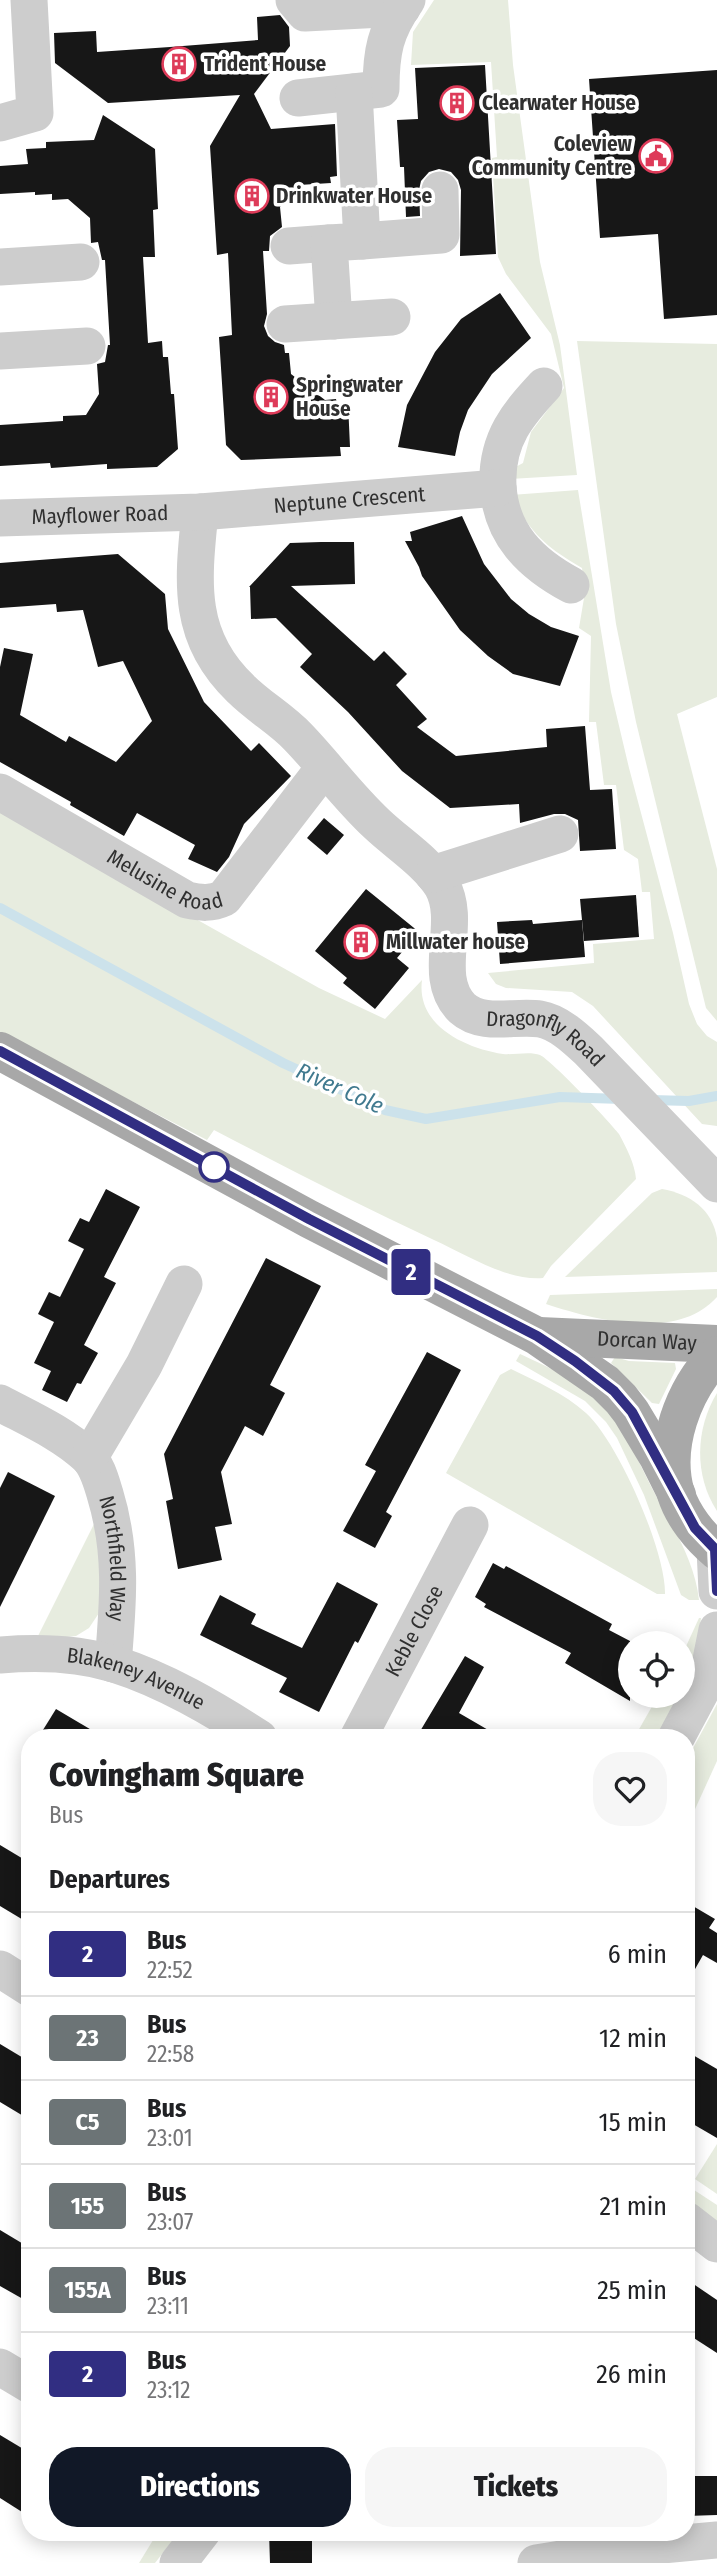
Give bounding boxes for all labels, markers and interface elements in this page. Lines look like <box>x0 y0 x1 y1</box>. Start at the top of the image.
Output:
building icon: Trident House <box>160 45 198 83</box>
place label: Trident House <box>204 51 327 77</box>
building icon: Clearwater House <box>438 84 476 122</box>
place label: Clearwater House <box>482 90 636 116</box>
place label: Coleview Community Centre <box>472 131 633 181</box>
public building icon: Coleview Community Centre <box>637 137 675 175</box>
building icon: Drinkwater House <box>233 177 271 215</box>
place label: Drinkwater House <box>276 183 433 209</box>
place label: Springwater House <box>296 372 403 422</box>
building icon: Springwater House <box>252 378 290 416</box>
street label: Neptune Crescent <box>273 481 426 519</box>
street label: Mayflower Road <box>31 500 169 530</box>
street label: Melusine Road <box>103 844 226 916</box>
building icon: Millwater house <box>342 923 380 961</box>
place label: Millwater house <box>386 929 526 955</box>
street label: Dragonfly Road <box>485 1005 610 1072</box>
water label: River Cole <box>292 1056 388 1120</box>
unlabelled marker <box>199 1152 229 1182</box>
line badge: 2 <box>388 1249 434 1295</box>
text: 2 <box>405 1258 417 1286</box>
street label: Dorcan Way <box>597 1326 698 1356</box>
street label: Northfield Way <box>93 1493 131 1623</box>
street label: Keble Close <box>380 1581 449 1681</box>
map controls <box>618 1631 695 1708</box>
button: locate <box>618 1631 695 1708</box>
street label: Blakeney Avenue <box>65 1642 210 1715</box>
button: heart <box>593 1752 667 1826</box>
text: Covingham Square <box>49 1755 304 1795</box>
text: Bus <box>49 1801 83 1829</box>
text: Departures <box>49 1864 170 1895</box>
text: Bus <box>147 1925 186 1956</box>
text: 6 min <box>608 1939 667 1970</box>
text: 2 <box>82 1940 93 1968</box>
text: 22:52 <box>147 1956 193 1984</box>
text: Bus <box>147 2009 186 2040</box>
text: 12 min <box>599 2023 667 2054</box>
text: 23 <box>76 2024 99 2052</box>
text: 22:58 <box>147 2040 194 2068</box>
text: Bus <box>147 2093 186 2124</box>
text: 15 min <box>599 2107 667 2138</box>
text: C5 <box>75 2108 100 2136</box>
text: 23:01 <box>147 2124 193 2152</box>
text: Bus <box>147 2177 186 2208</box>
text: 21 min <box>600 2191 667 2222</box>
text: 155 <box>71 2192 104 2220</box>
text: 23:07 <box>147 2208 193 2236</box>
text: Bus <box>147 2261 186 2292</box>
text: 25 min <box>597 2275 667 2306</box>
text: 155A <box>64 2276 111 2304</box>
text: 23:11 <box>147 2292 189 2320</box>
text: Bus <box>147 2345 186 2376</box>
text: 26 min <box>596 2359 667 2390</box>
text: 2 <box>82 2360 93 2388</box>
text: 23:12 <box>147 2376 191 2404</box>
button: Directions <box>49 2447 351 2527</box>
button: Tickets <box>365 2447 667 2527</box>

